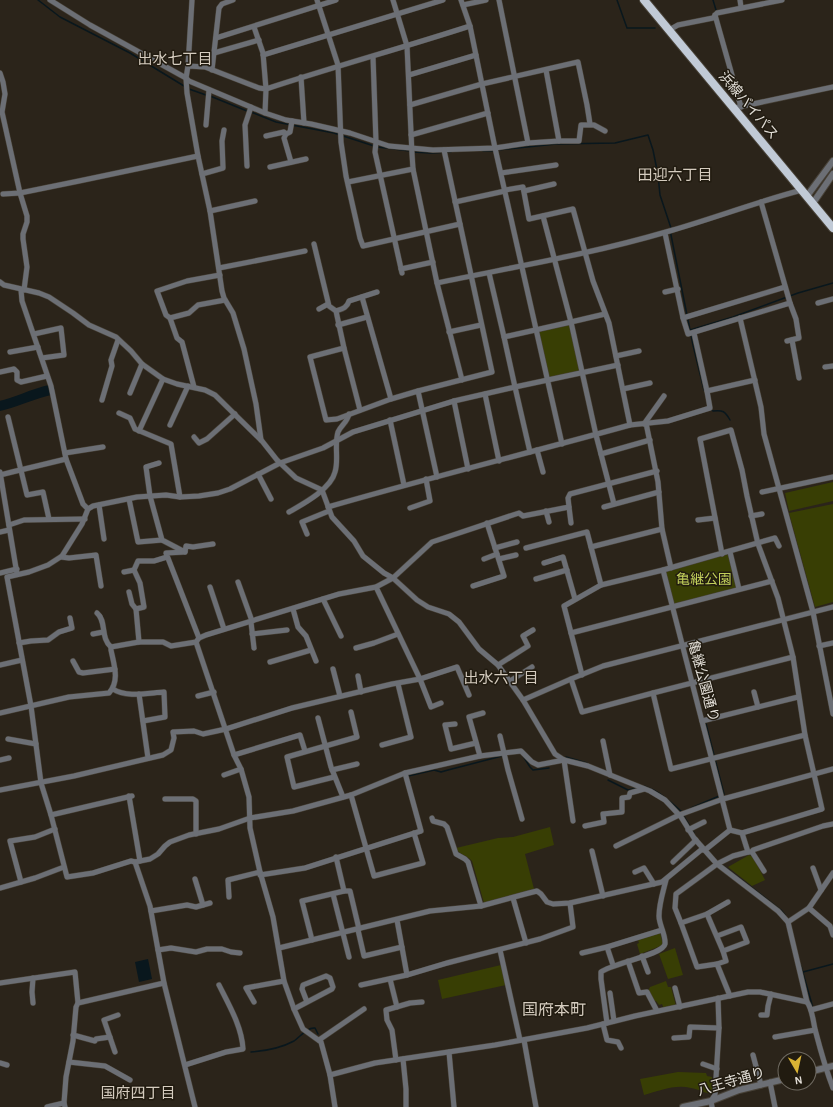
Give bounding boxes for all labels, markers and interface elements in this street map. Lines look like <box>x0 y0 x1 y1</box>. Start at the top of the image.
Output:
district label: 出水七丁目 <box>137 51 213 67</box>
street label: 浜線バイパス <box>716 68 781 142</box>
district label: 田迎六丁目 <box>637 167 713 183</box>
park label: 亀継公園 <box>676 571 732 587</box>
street label: 亀継公園通り <box>685 638 723 724</box>
district label: 出水六丁目 <box>463 670 539 686</box>
district label: 国府本町 <box>522 1002 586 1018</box>
north arrow <box>777 1051 817 1091</box>
street label: 八王寺通り <box>695 1065 767 1098</box>
text: N <box>794 1074 803 1086</box>
district label: 国府四丁目 <box>100 1085 176 1101</box>

